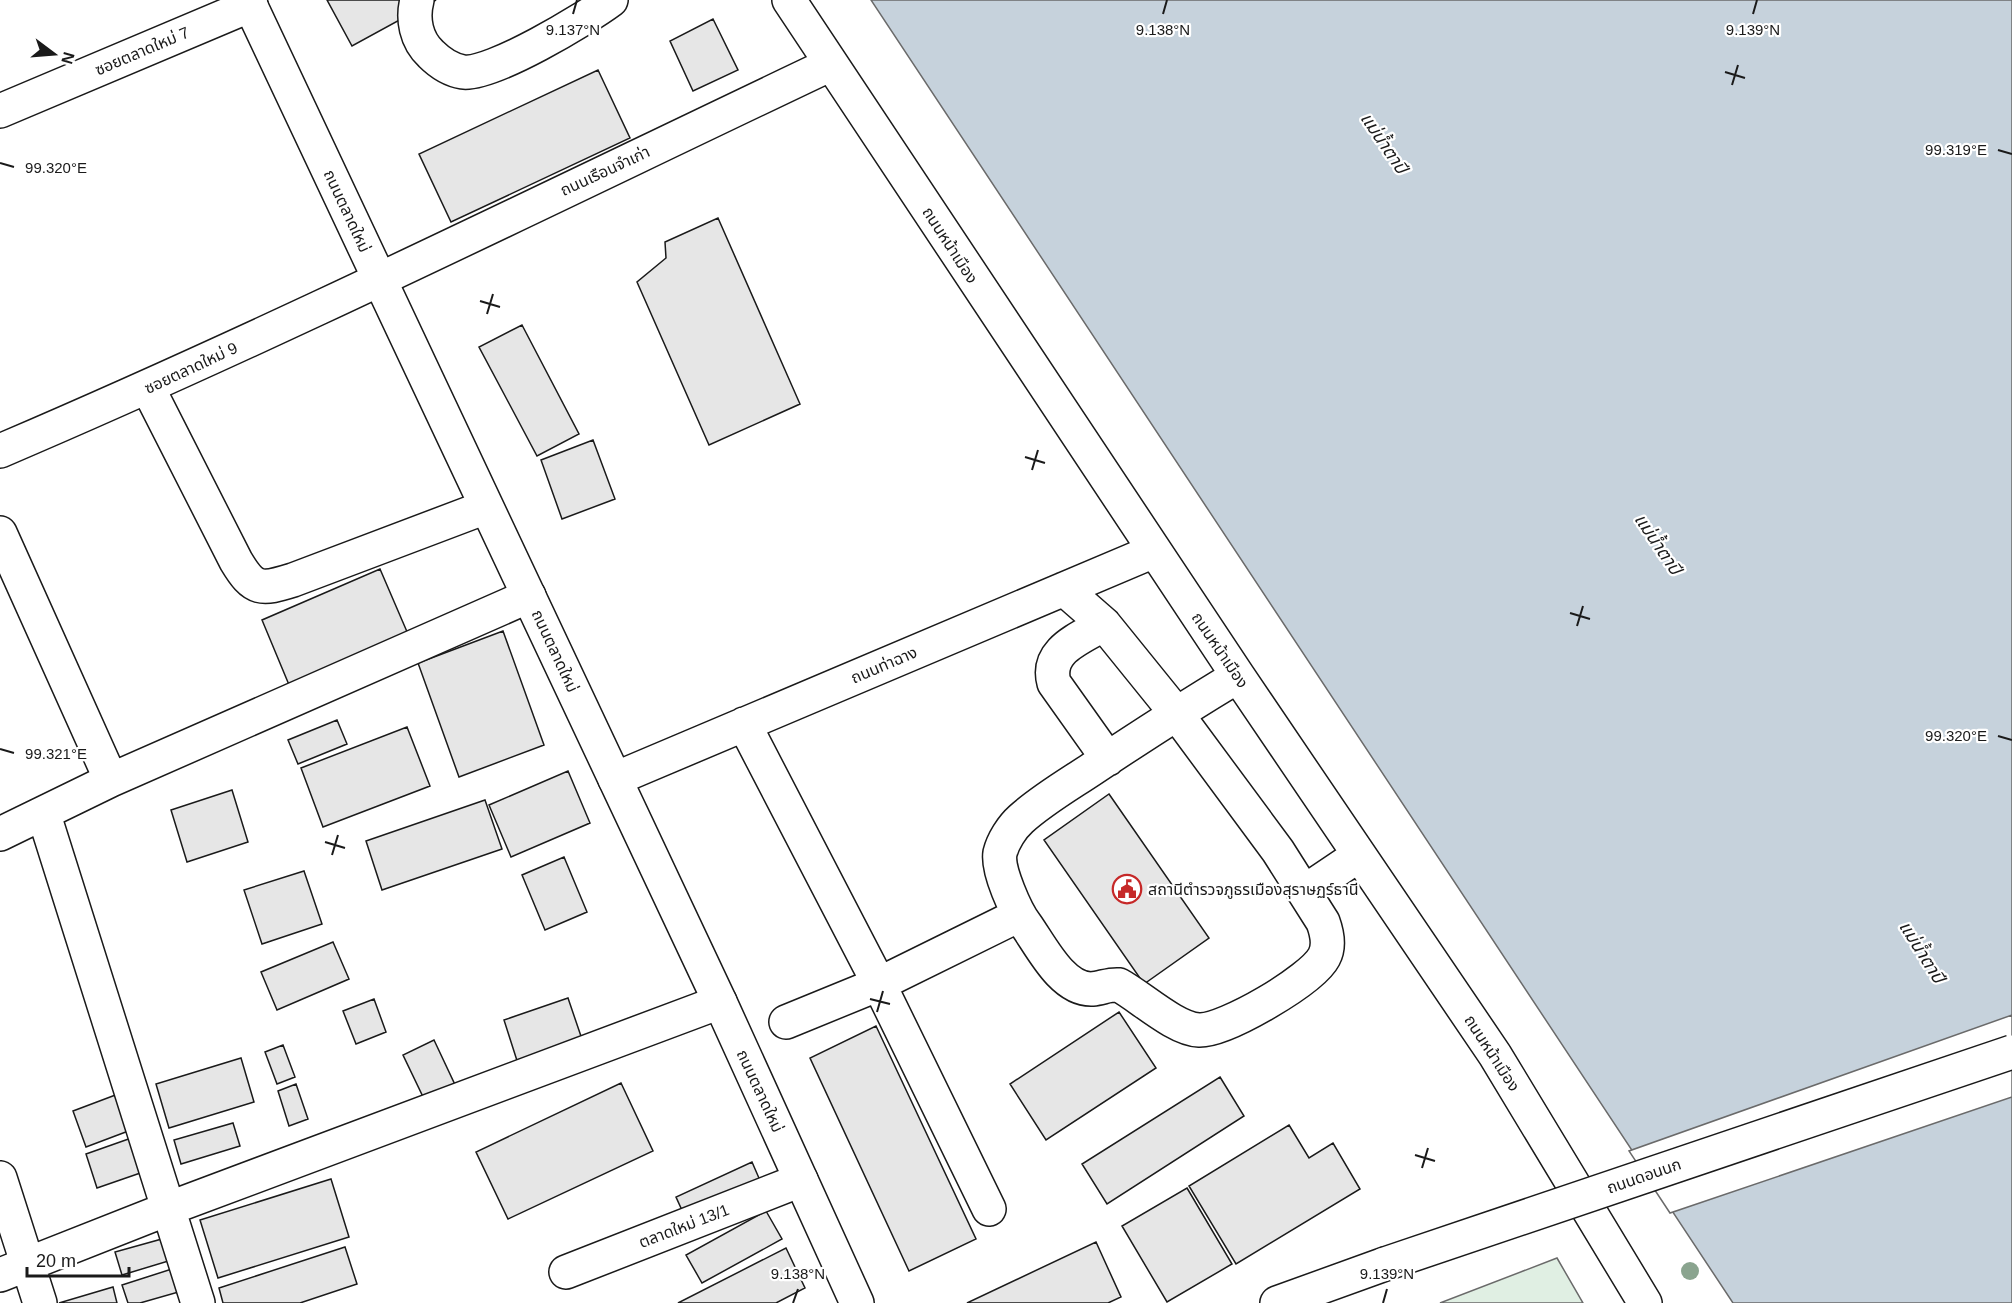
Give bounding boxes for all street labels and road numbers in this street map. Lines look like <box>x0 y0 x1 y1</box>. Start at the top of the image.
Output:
street label: ซอยตลาดใหม่ 7 <box>92 24 192 78</box>
street label: ถนนเรือนจำเก่า <box>558 143 652 199</box>
street label: ถนนตลาดใหม่ <box>321 167 373 255</box>
street label: ถนนหน้าเมือง <box>919 204 981 286</box>
street label: ซอยตลาดใหม่ 9 <box>142 339 240 397</box>
street label: ถนนตลาดใหม่ <box>529 607 581 695</box>
street label: ถนนหน้าเมือง <box>1189 609 1251 691</box>
street label: ถนนท่าฉาง <box>848 643 920 687</box>
street label: ถนนหน้าเมือง <box>1461 1012 1523 1094</box>
street label: ถนนตลาดใหม่ <box>734 1047 786 1135</box>
street label: ถนนดอนนก <box>1605 1155 1683 1197</box>
street label: ตลาดใหม่ 13/1 <box>637 1201 732 1251</box>

